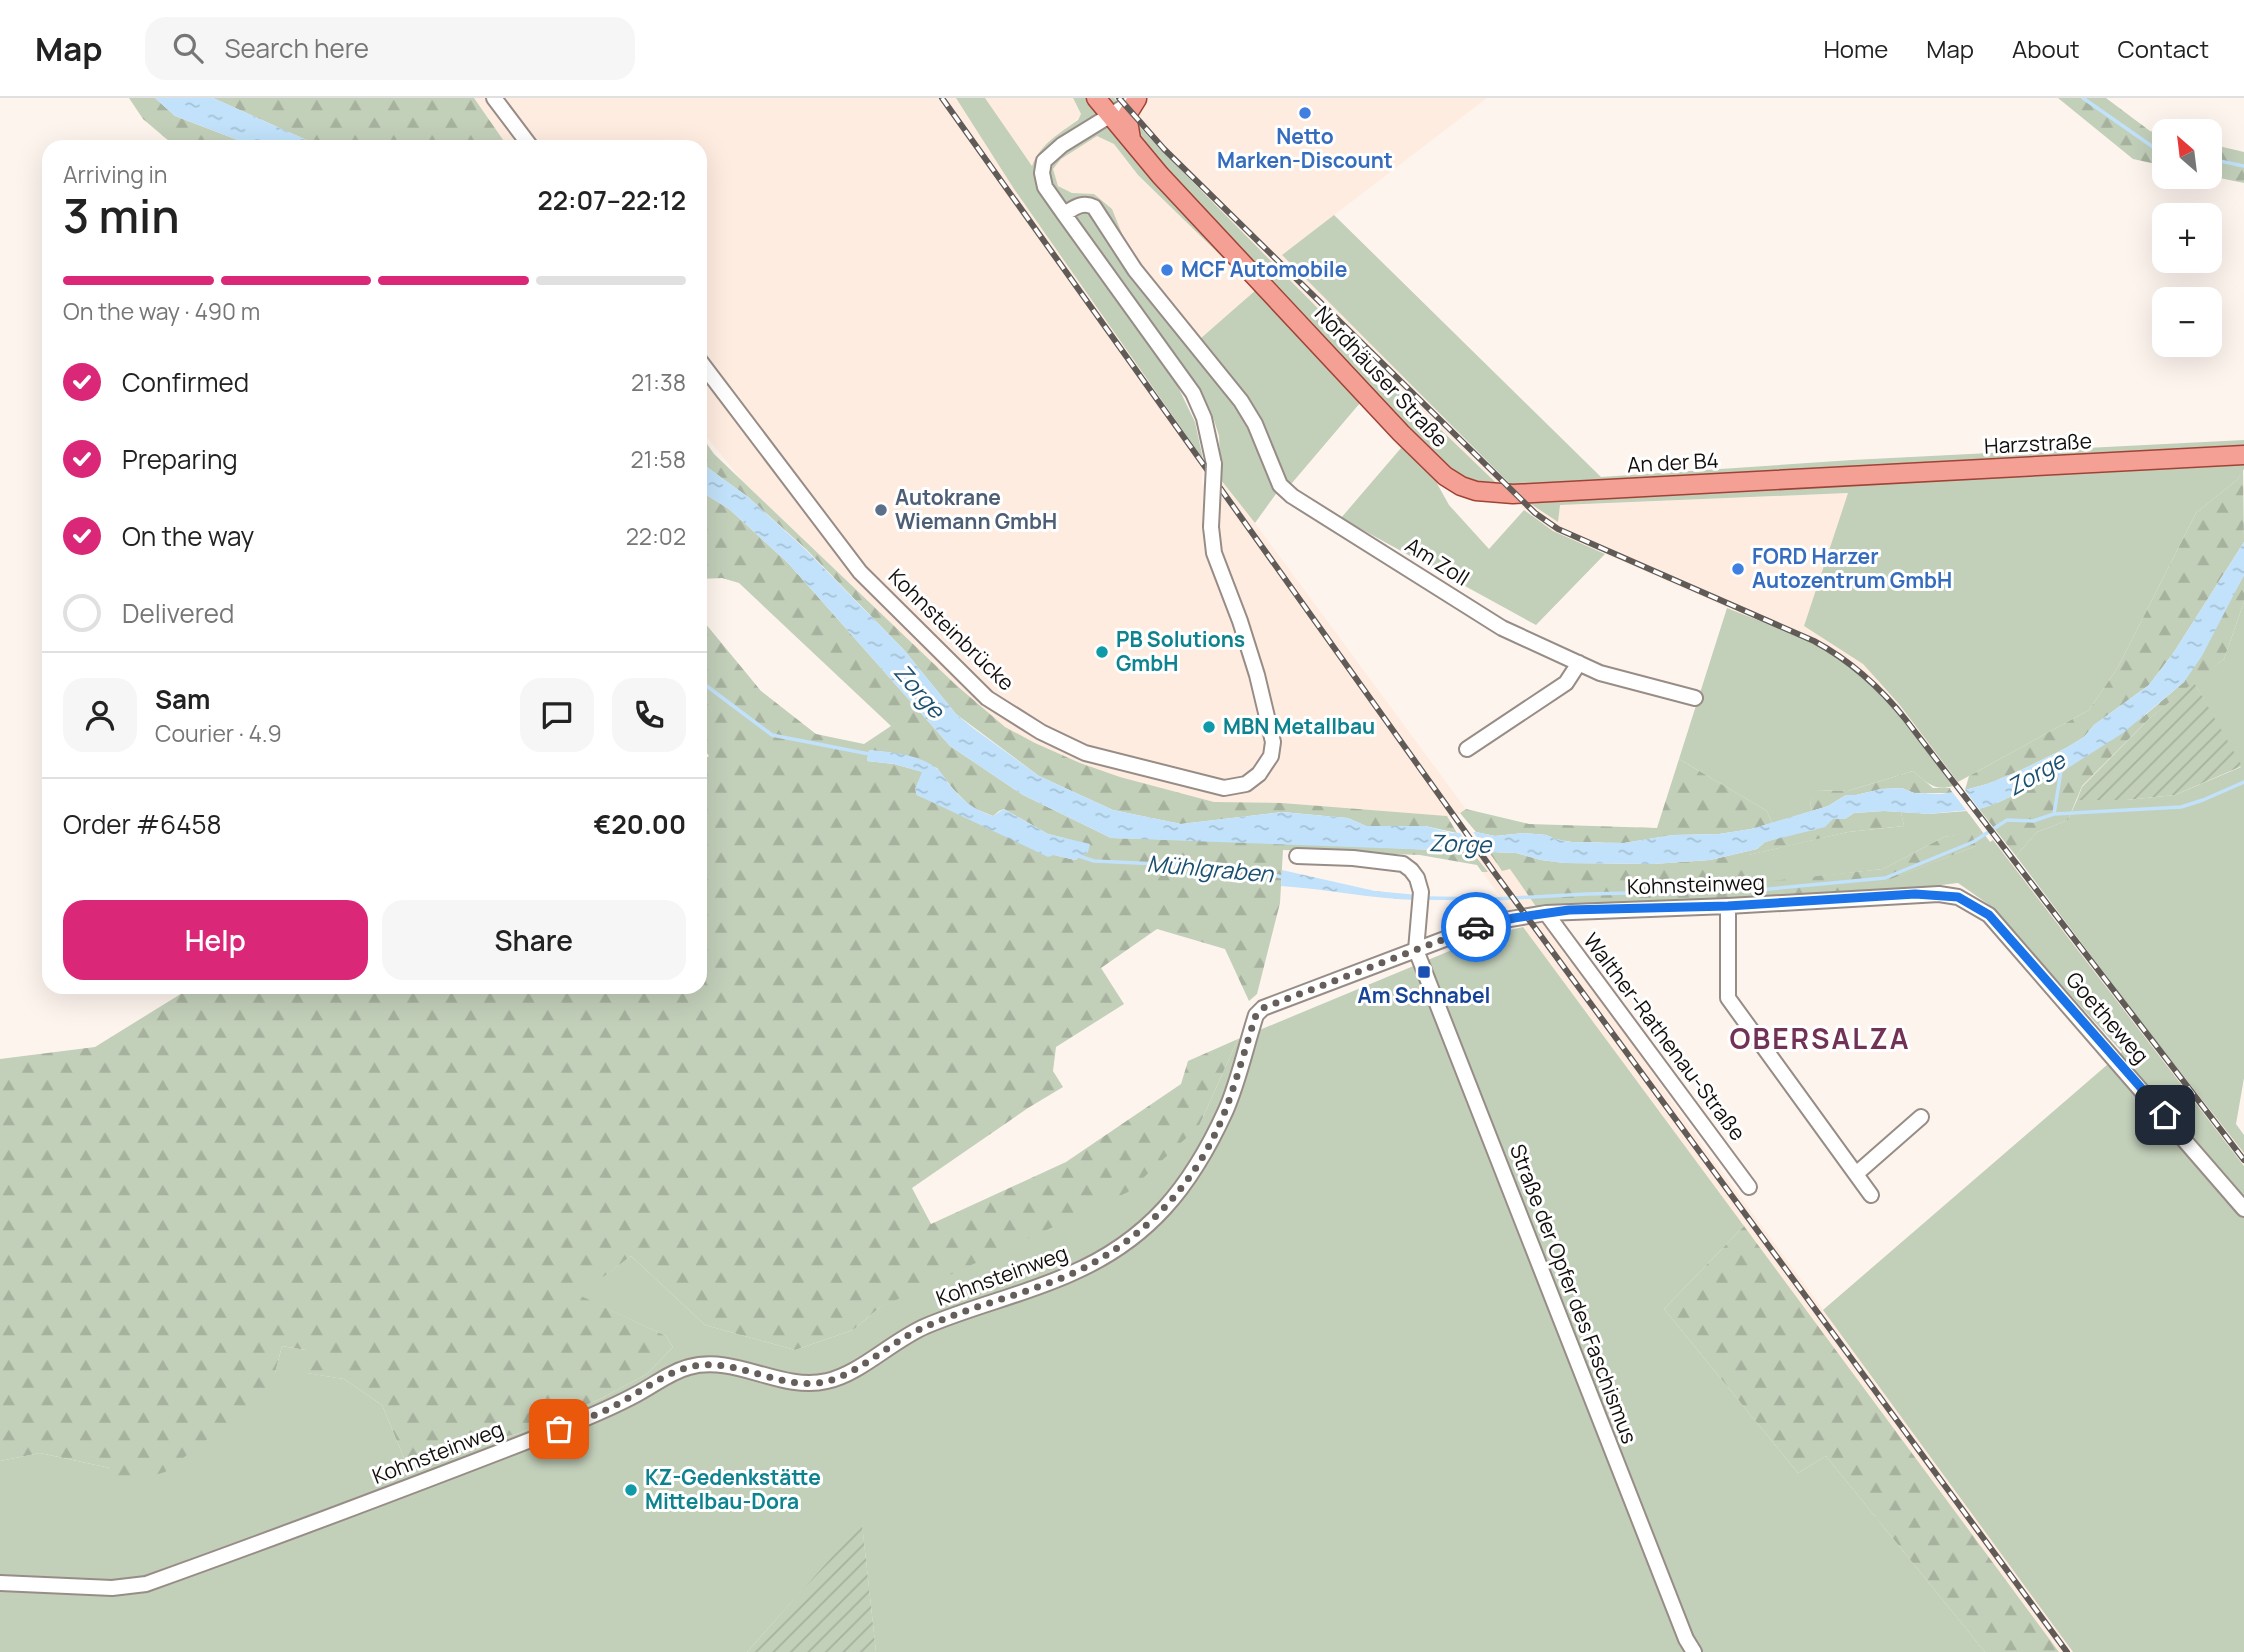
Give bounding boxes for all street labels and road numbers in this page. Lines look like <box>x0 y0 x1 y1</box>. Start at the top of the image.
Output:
street label: Nordhäuser Straße <box>1309 300 1454 453</box>
street label: Harzstraße <box>1983 426 2093 460</box>
street label: An der B4 <box>1626 446 1719 478</box>
street label: Am Zoll <box>1400 531 1475 592</box>
street label: Kohnsteinbrücke <box>883 562 1020 696</box>
street label: Kohnsteinweg <box>1626 868 1765 900</box>
street label: Walther-Rathenau-Straße <box>1577 927 1752 1146</box>
street label: Goetheweg <box>2060 966 2155 1069</box>
street label: Straße der Opfer des Faschismus <box>1504 1140 1644 1447</box>
street label: Kohnsteinweg <box>932 1238 1071 1312</box>
street label: Kohnsteinweg <box>368 1414 507 1490</box>

